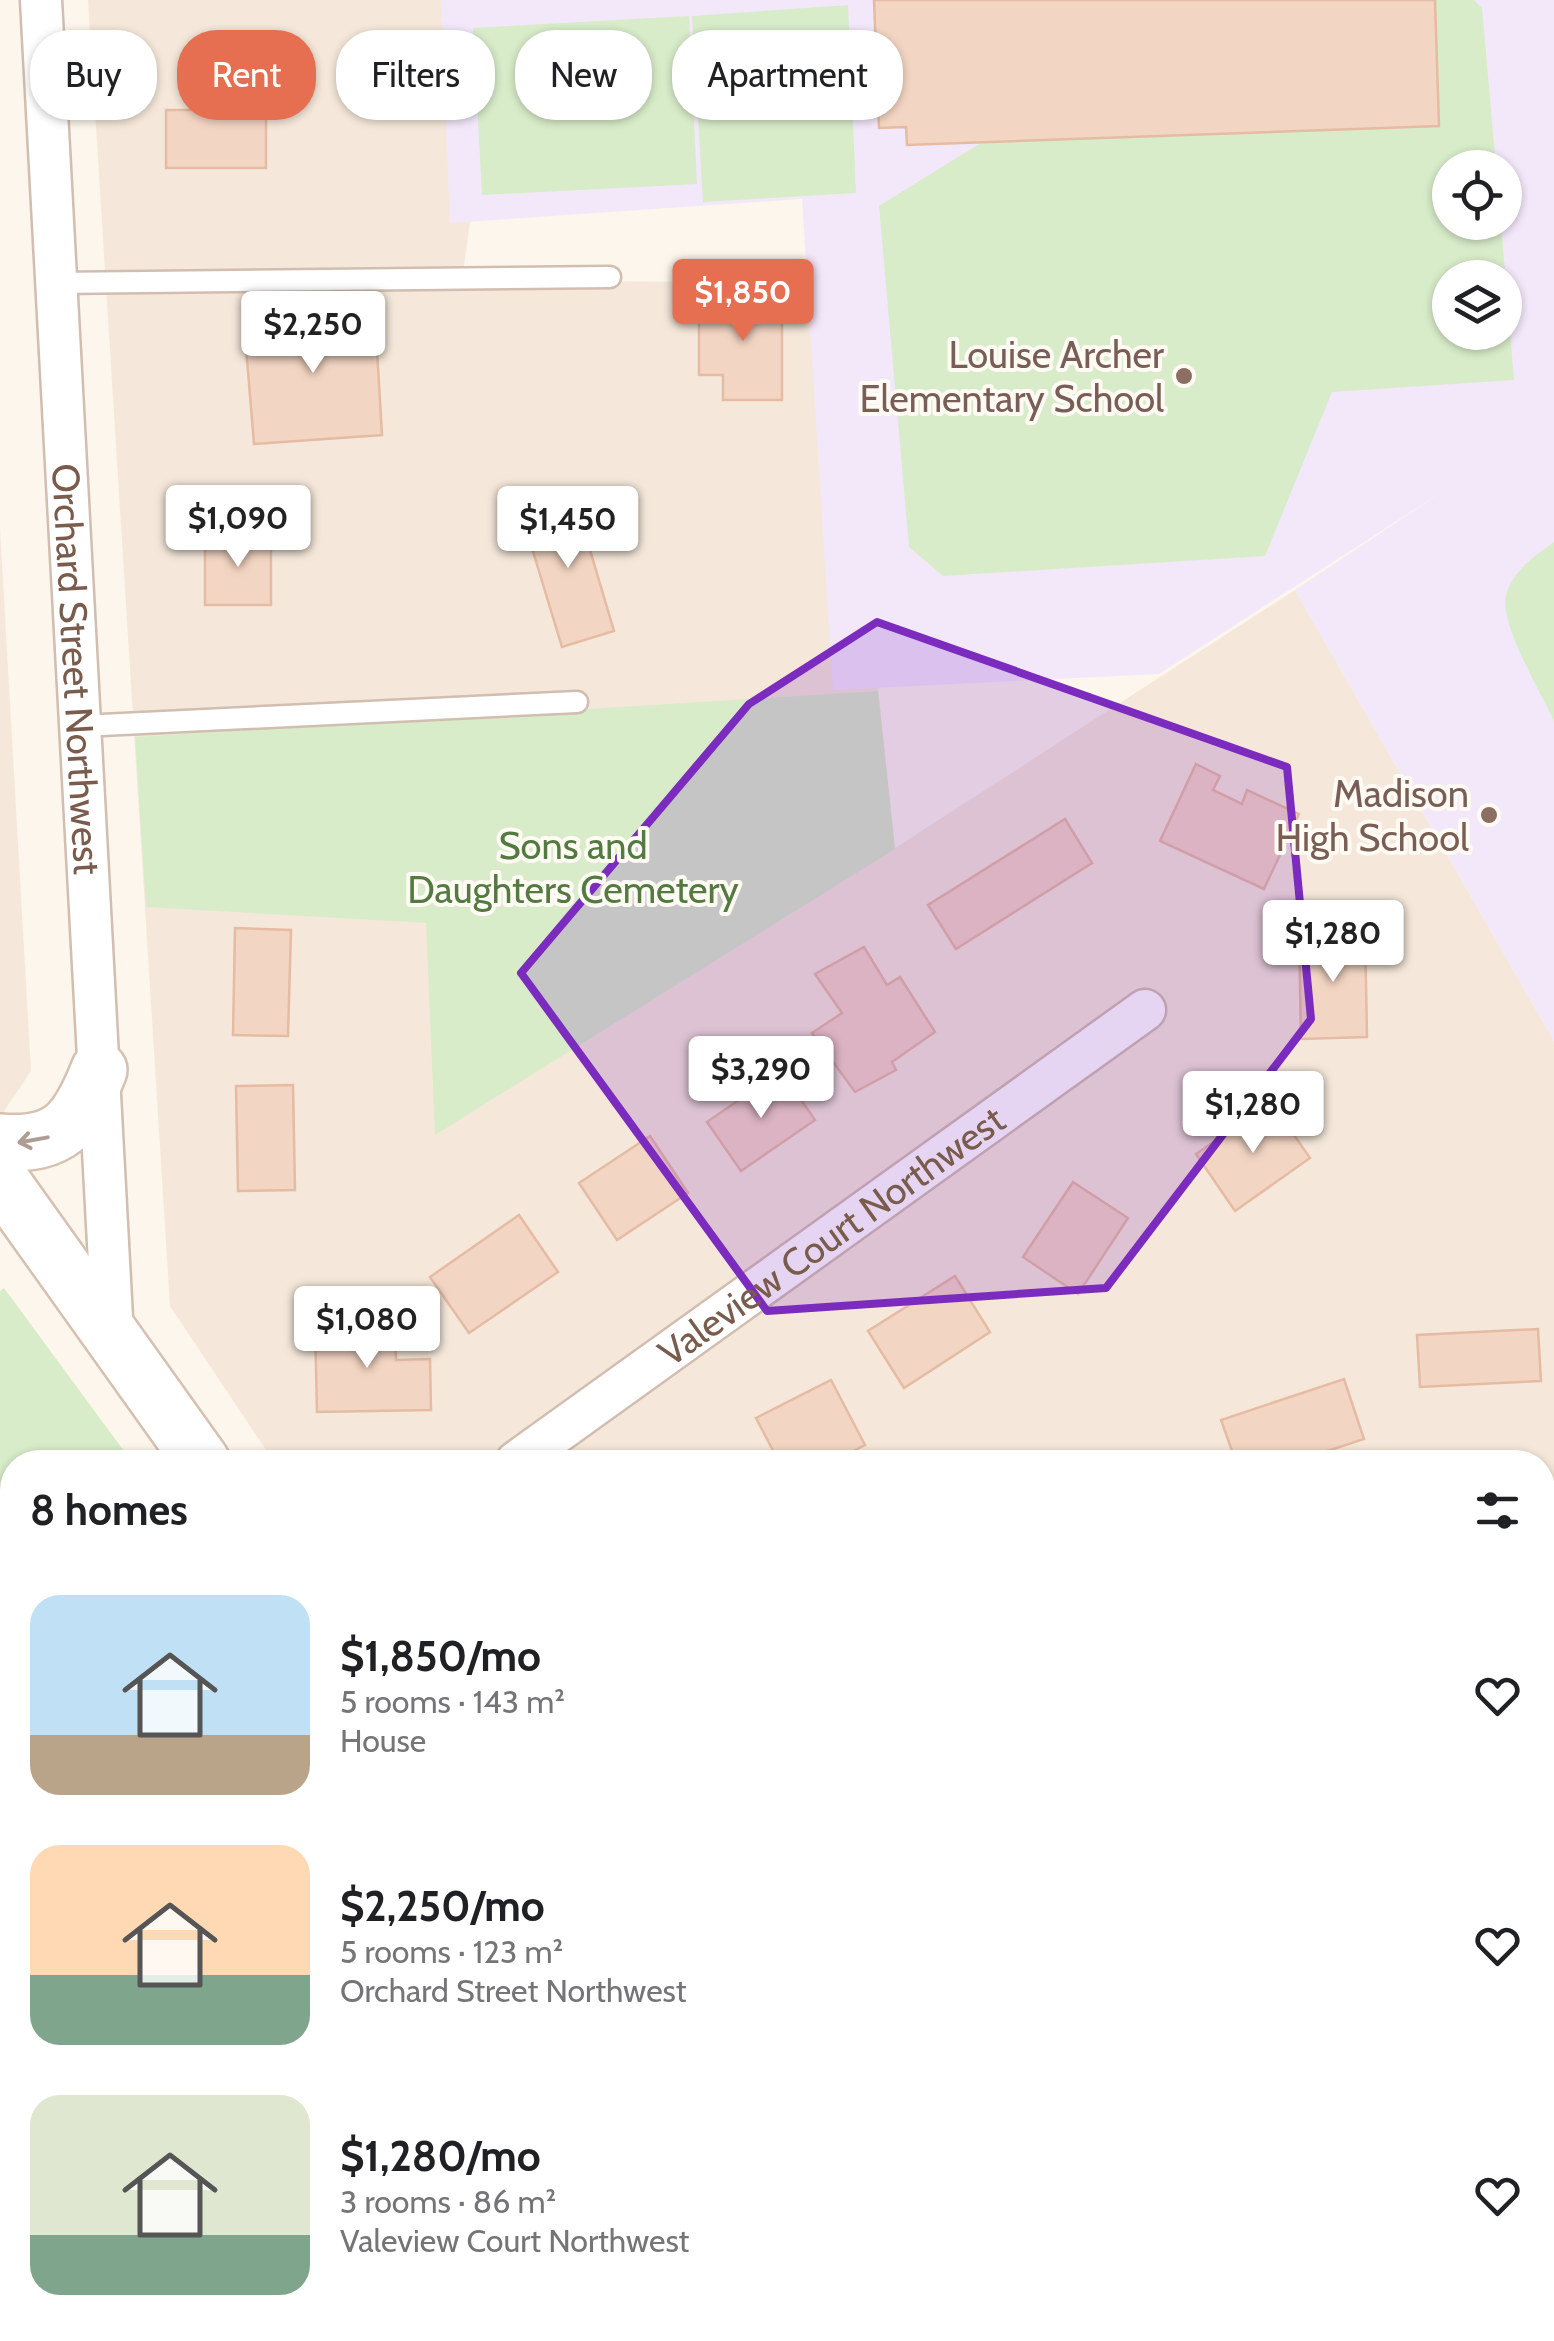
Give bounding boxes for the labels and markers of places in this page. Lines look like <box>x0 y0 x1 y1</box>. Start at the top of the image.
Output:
pin: $1,850 <box>662 259 824 344</box>
pin: $2,250 <box>232 291 394 376</box>
place label: Louise Archer Elementary School <box>859 331 1164 422</box>
marker: Louise Archer Elementary School <box>1173 365 1195 387</box>
pin: $1,090 <box>157 485 319 570</box>
pin: $1,450 <box>487 486 649 571</box>
place label: Madison High School <box>1276 770 1469 861</box>
marker: Madison High School <box>1478 804 1500 826</box>
pin: $1,280 <box>1252 900 1414 985</box>
pin: $3,290 <box>680 1036 842 1121</box>
pin: $1,280 <box>1172 1071 1334 1156</box>
pin: $1,080 <box>286 1286 448 1371</box>

